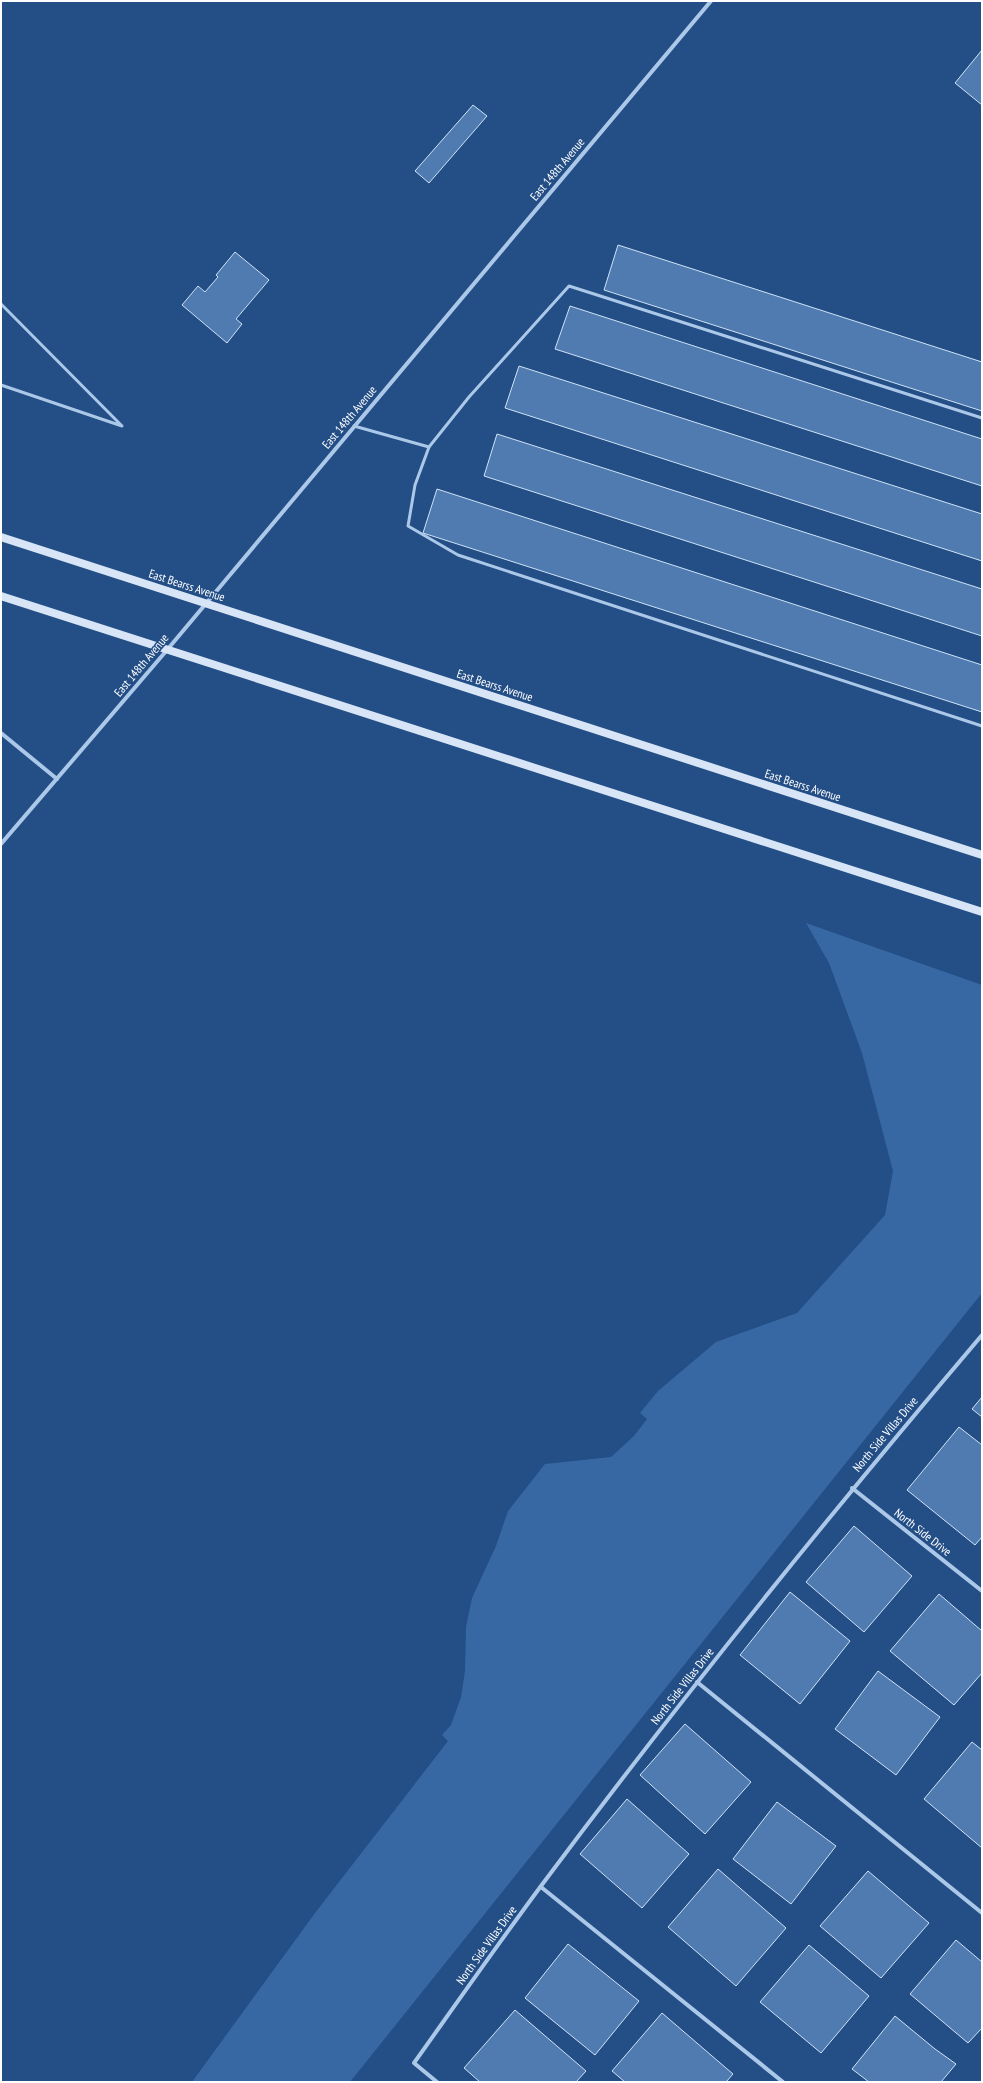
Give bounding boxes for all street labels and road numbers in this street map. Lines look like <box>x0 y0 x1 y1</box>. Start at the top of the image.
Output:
street label: East 148th Avenue <box>526 135 588 203</box>
street label: East 148th Avenue <box>318 383 380 451</box>
street label: East Bearss Avenue <box>147 566 227 604</box>
street label: East 148th Avenue <box>110 631 172 699</box>
street label: East Bearss Avenue <box>455 666 535 704</box>
street label: East Bearss Avenue <box>763 766 843 804</box>
street label: North Side Villas Drive <box>849 1393 921 1475</box>
street label: North Side Drive <box>891 1505 955 1559</box>
street label: North Side Villas Drive <box>647 1645 717 1727</box>
street label: North Side Villas Drive <box>452 1903 520 1987</box>

